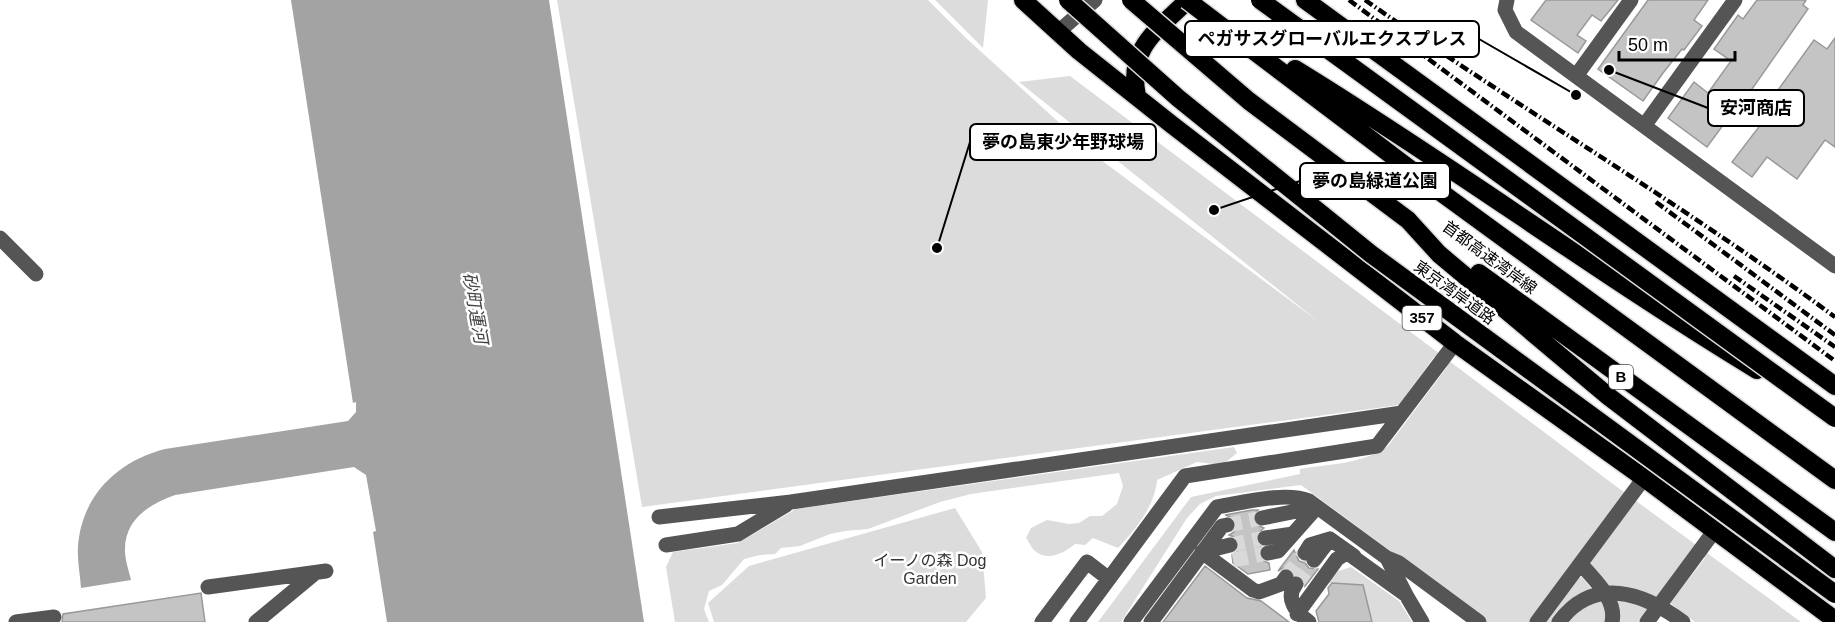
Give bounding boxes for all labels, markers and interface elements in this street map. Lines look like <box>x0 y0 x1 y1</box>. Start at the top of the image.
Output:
callout: ペガサスグローバルエクスプレス <box>1185 21 1479 57</box>
scale bar <box>1619 24 1734 62</box>
text: ペガサスグローバルエクスプレス <box>1198 29 1466 49</box>
text: 50 m <box>1628 35 1668 55</box>
callout: 安河商店 <box>1708 90 1804 126</box>
text: 安河商店 <box>1720 98 1792 118</box>
callout: 夢の島東少年野球場 <box>970 124 1156 160</box>
text: 夢の島東少年野球場 <box>982 132 1144 152</box>
callout: 夢の島緑道公園 <box>1300 163 1450 199</box>
text: 夢の島緑道公園 <box>1312 171 1438 191</box>
street label: 首都高速湾岸線 <box>1439 218 1540 297</box>
street label: 東京湾岸道路 <box>1411 257 1499 327</box>
water label: 砂町運河 <box>459 271 492 348</box>
road number: 357 <box>1402 306 1442 330</box>
road number: B <box>1609 365 1633 389</box>
park label: イーノの森 Dog Garden <box>874 552 986 587</box>

